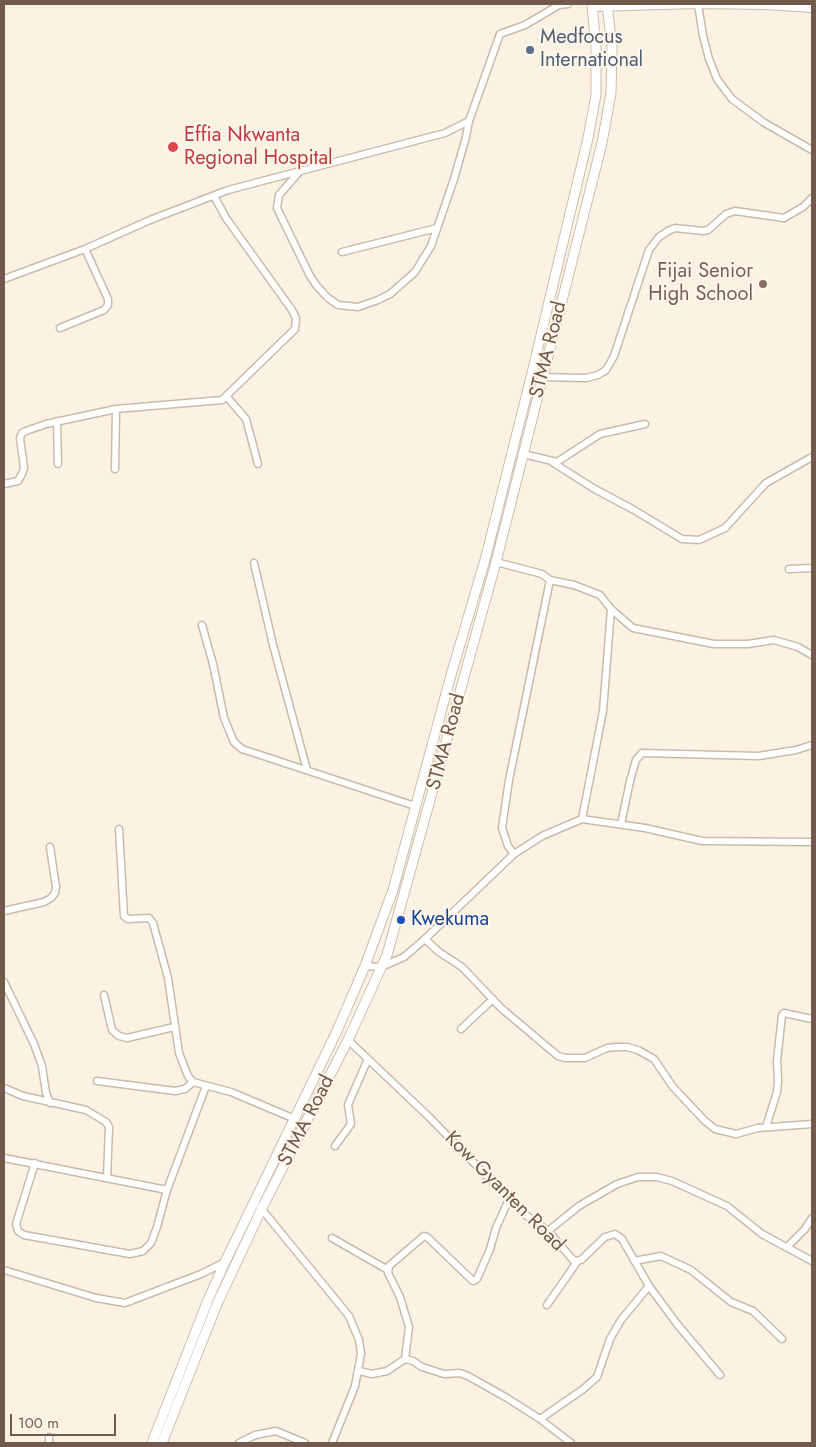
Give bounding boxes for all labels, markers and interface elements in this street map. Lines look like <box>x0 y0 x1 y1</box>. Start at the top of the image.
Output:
place label: Medfocus International <box>540 26 643 73</box>
marker: Medfocus International <box>524 44 536 56</box>
place label: Effia Nkwanta Regional Hospital <box>184 124 333 171</box>
marker: Effia Nkwanta Regional Hospital <box>166 140 180 154</box>
place label: Fijai Senior High School <box>648 260 753 307</box>
marker: Fijai Senior High School <box>757 278 769 290</box>
street label: STMA Road <box>525 299 573 401</box>
street label: STMA Road <box>423 691 471 793</box>
place label: Kwekuma <box>411 908 489 932</box>
marker: Kwekuma <box>395 914 407 926</box>
street label: STMA Road <box>274 1072 340 1170</box>
street label: Kow Gyanten Road <box>439 1127 569 1257</box>
scale bar <box>12 1404 119 1436</box>
text: 100 m <box>18 1412 59 1434</box>

